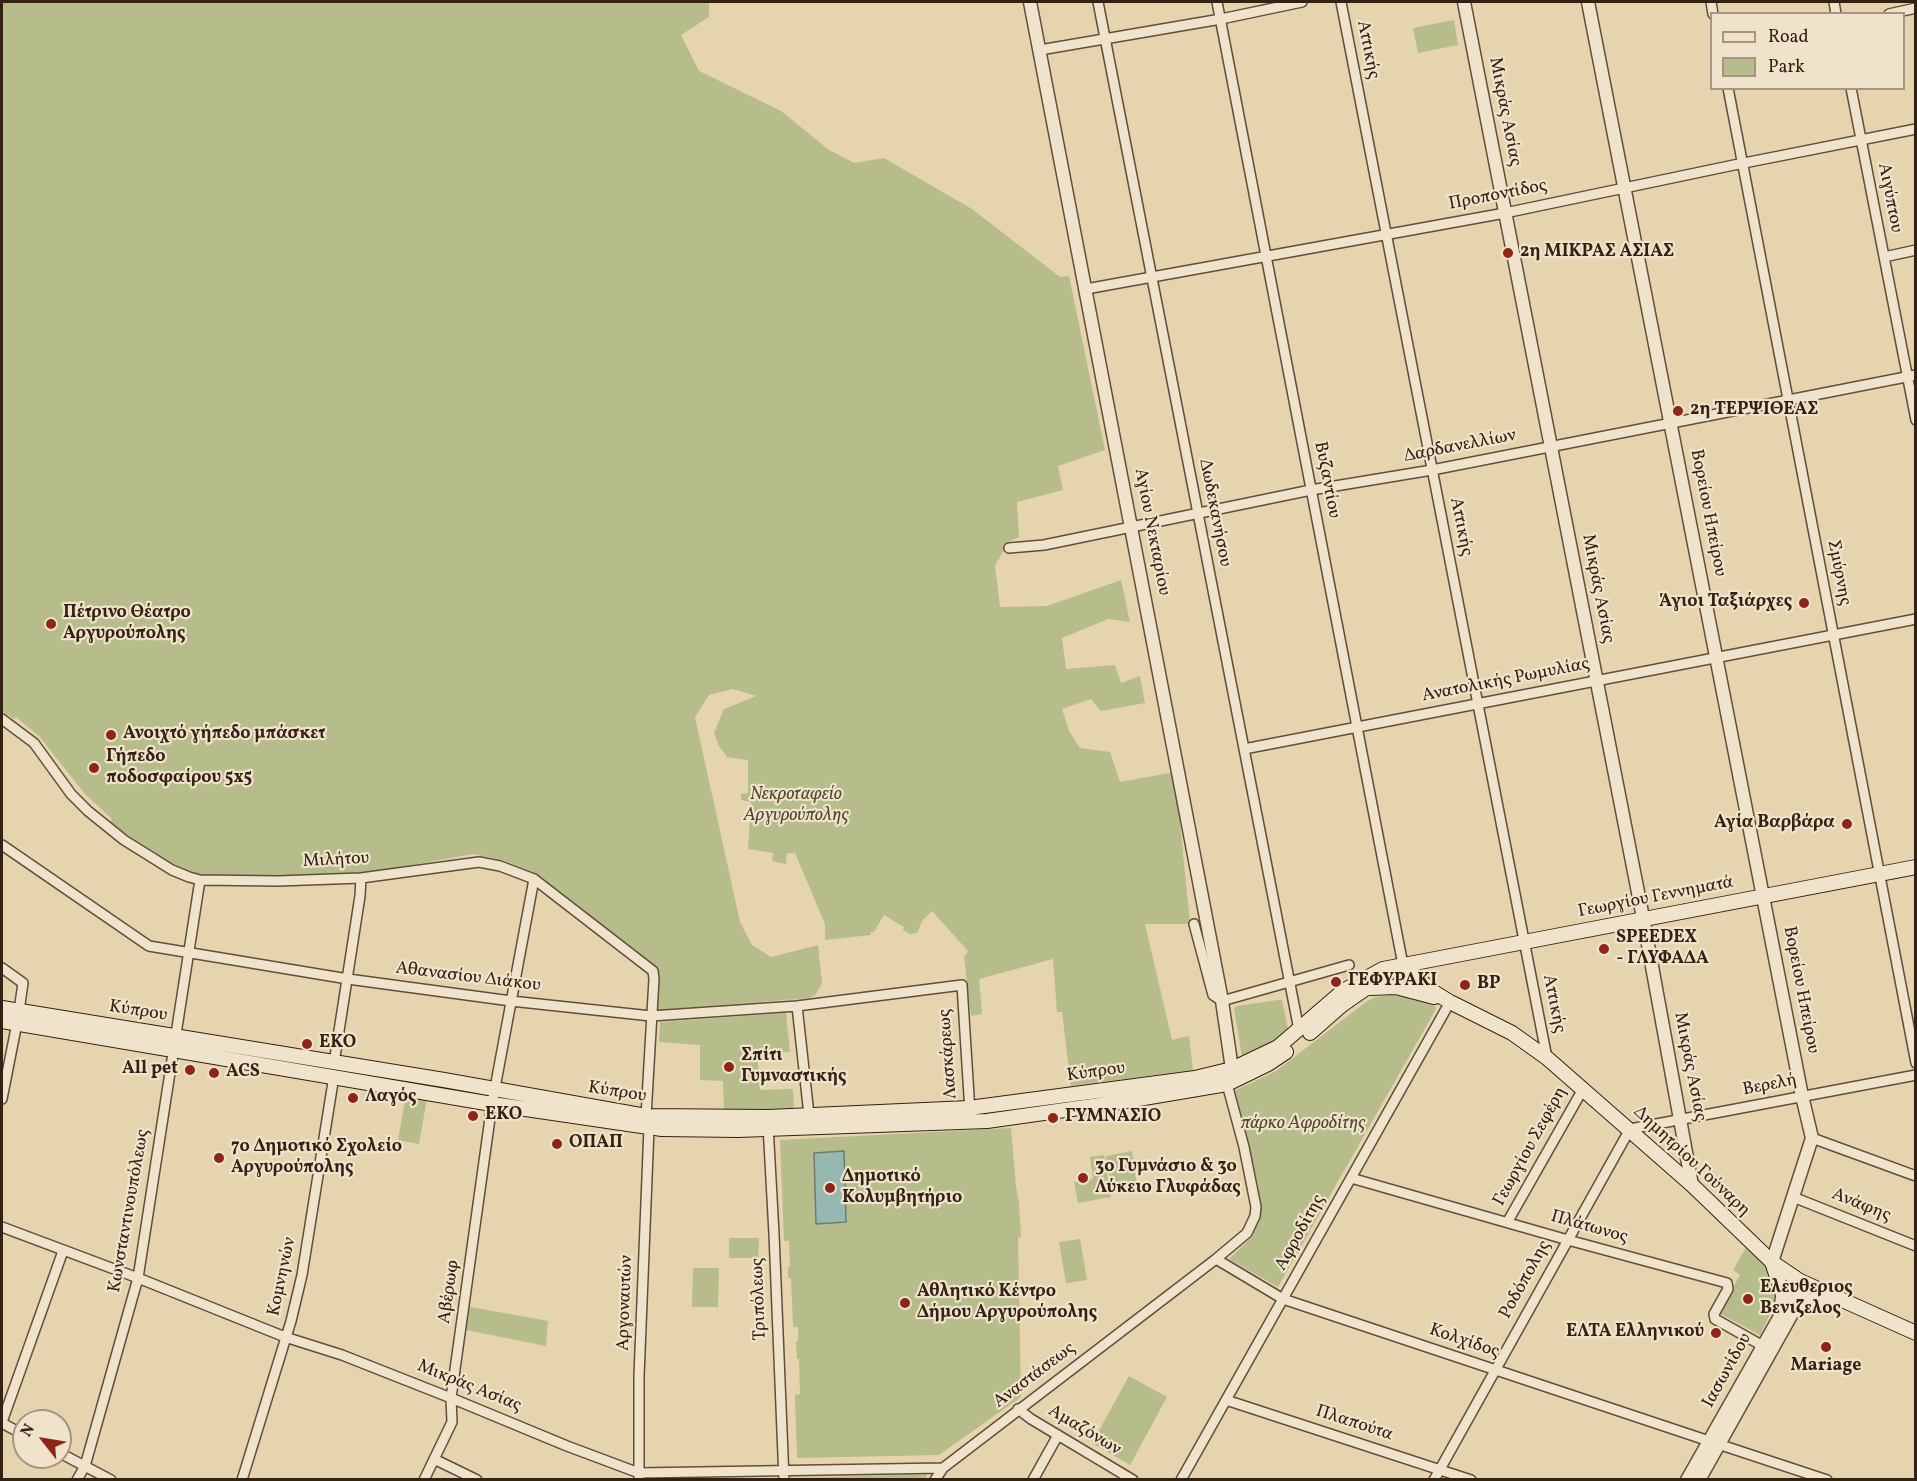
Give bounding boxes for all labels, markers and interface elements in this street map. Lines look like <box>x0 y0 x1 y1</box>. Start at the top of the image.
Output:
legend <box>1710 12 1905 90</box>
street label: Αττικής <box>1351 19 1383 81</box>
text: Road <box>1768 25 1809 50</box>
text: Park <box>1768 55 1805 80</box>
street label: Μικράς Ασίας <box>1483 56 1525 168</box>
street label: Αιγύπτου <box>1872 161 1906 235</box>
street label: Προποντίδος <box>1447 176 1549 216</box>
place label: 2η ΜΙΚΡΑΣ ΑΣΙΑΣ <box>1520 242 1674 264</box>
marker: 2η ΜΙΚΡΑΣ ΑΣΙΑΣ <box>1501 246 1515 260</box>
place label: 2η ΤΕΡΨΙΘΕΑΣ <box>1690 400 1818 422</box>
marker: 2η ΤΕΡΨΙΘΕΑΣ <box>1671 404 1685 418</box>
street label: Δαρδανελλίων <box>1402 426 1518 468</box>
street label: Βυζαντίου <box>1308 440 1344 520</box>
street label: Βορείου Ηπείρου <box>1684 447 1730 579</box>
street label: Δωδεκανήσου <box>1193 457 1235 569</box>
street label: Αγίου Νεκταρίου <box>1128 466 1174 598</box>
street label: Αττικής <box>1444 496 1476 558</box>
street label: Μικράς Ασίας <box>1576 533 1618 645</box>
street label: Σμύρνης <box>1821 538 1855 608</box>
place label: Άγιοι Ταξιάρχες <box>1659 592 1792 614</box>
marker: Άγιοι Ταξιάρχες <box>1797 596 1811 610</box>
place label: Πέτρινο Θέατρο Αργυρούπολης <box>63 603 191 646</box>
marker: Πέτρινο Θέατρο Αργυρούπολης <box>44 617 58 631</box>
street label: Ανατολικής Ρωμυλίας <box>1420 654 1592 708</box>
place label: Ανοιχτό γήπεδο μπάσκετ <box>123 724 325 746</box>
marker: Ανοιχτό γήπεδο μπάσκετ <box>104 728 118 742</box>
place label: Γήπεδο ποδοσφαίρου 5x5 <box>106 747 252 789</box>
marker: Γήπεδο ποδοσφαίρου 5x5 <box>87 761 101 775</box>
park label: Νεκροταφείο Αργυρούπολης <box>743 785 849 828</box>
place label: Αγία Βαρβάρα <box>1714 813 1835 835</box>
marker: Αγία Βαρβάρα <box>1840 817 1854 831</box>
street label: Μιλήτου <box>302 848 370 874</box>
street label: Γεωργίου Γεννηματά <box>1576 872 1736 924</box>
street label: Βορείου Ηπείρου <box>1777 924 1823 1056</box>
place label: SPEEDEX - ΓΛΥΦΑΔΑ <box>1616 928 1709 970</box>
marker: SPEEDEX - ΓΛΥΦΑΔΑ <box>1597 942 1611 956</box>
street label: Αθανασίου Διάκου <box>394 958 542 998</box>
place label: ΓΕΦΥΡΑΚΙ <box>1348 971 1437 993</box>
street label: Αττικής <box>1537 973 1569 1035</box>
place label: BP <box>1477 974 1501 996</box>
marker: ΓΕΦΥΡΑΚΙ <box>1329 975 1343 989</box>
marker: BP <box>1458 978 1472 992</box>
street label: Κύπρου <box>107 997 169 1027</box>
street label: Λασκάρεως <box>935 1008 963 1100</box>
street label: Μικράς Ασίας <box>1668 1011 1710 1123</box>
place label: EKO <box>319 1033 356 1055</box>
marker: EKO <box>300 1037 314 1051</box>
place label: Σπίτι Γυμναστικής <box>741 1046 846 1088</box>
street label: Κύπρου <box>1065 1058 1127 1088</box>
place label: All pet <box>122 1059 178 1081</box>
marker: Σπίτι Γυμναστικής <box>722 1060 736 1074</box>
place label: ACS <box>226 1062 260 1084</box>
marker: All pet <box>183 1063 197 1077</box>
marker: ACS <box>207 1066 221 1080</box>
street label: Βερελή <box>1741 1070 1799 1102</box>
street label: Κύπρου <box>586 1078 648 1108</box>
street label: Γεωργίου Σεφέρη <box>1489 1084 1573 1210</box>
place label: Λαγός <box>365 1087 416 1109</box>
marker: Λαγός <box>346 1091 360 1105</box>
street label: Δημητρίου Γούναρη <box>1628 1102 1754 1222</box>
place label: ΕΚΟ <box>485 1105 522 1127</box>
place label: ΓΥΜΝΑΣΙΟ <box>1065 1107 1161 1129</box>
marker: ΕΚΟ <box>466 1109 480 1123</box>
marker: ΓΥΜΝΑΣΙΟ <box>1046 1111 1060 1125</box>
park label: πάρκο Αφροδίτης <box>1241 1114 1365 1136</box>
street label: Κωνσταντινουπόλεως <box>105 1128 155 1294</box>
place label: ΟΠΑΠ <box>569 1133 623 1155</box>
place label: 7ο Δημοτικό Σχολείο Αργυρούπολης <box>231 1137 402 1180</box>
marker: ΟΠΑΠ <box>550 1137 564 1151</box>
marker: 7ο Δημοτικό Σχολείο Αργυρούπολης <box>212 1151 226 1165</box>
place label: 3ο Γυμνάσιο & 3ο Λύκειο Γλυφάδας <box>1095 1157 1241 1200</box>
place label: Δημοτικό Κολυμβητήριο <box>842 1167 962 1210</box>
marker: 3ο Γυμνάσιο & 3ο Λύκειο Γλυφάδας <box>1076 1171 1090 1185</box>
marker: Δημοτικό Κολυμβητήριο <box>823 1181 837 1195</box>
street label: Ανάφης <box>1828 1184 1894 1228</box>
street label: Αφροδίτης <box>1271 1191 1331 1275</box>
street label: Πλάτωνος <box>1548 1207 1630 1249</box>
street label: Κομνηνών <box>264 1236 302 1318</box>
street label: Ροδόπολης <box>1496 1237 1556 1323</box>
street label: Αργοναυτών <box>614 1255 638 1351</box>
street label: Τριπόλεως <box>748 1257 772 1341</box>
street label: Αβέρωφ <box>435 1259 465 1325</box>
place label: Ελευθεριος Βενιζελος <box>1760 1278 1853 1320</box>
place label: Αθλητικό Κέντρο Δήμου Αργυρούπολης <box>917 1282 1097 1324</box>
marker: Ελευθεριος Βενιζελος <box>1741 1292 1755 1306</box>
marker: Αθλητικό Κέντρο Δήμου Αργυρούπολης <box>898 1296 912 1310</box>
street label: Κολχίδος <box>1426 1320 1502 1364</box>
place label: ΕΛΤΑ Ελληνικού <box>1566 1322 1704 1344</box>
marker: ΕΛΤΑ Ελληνικού <box>1709 1326 1723 1340</box>
street label: Ιασωνίδου <box>1699 1330 1757 1412</box>
street label: Αναστάσεως <box>990 1338 1080 1414</box>
marker: Mariage <box>1819 1340 1833 1354</box>
street label: Μικράς Ασίας <box>414 1356 524 1418</box>
place label: Mariage <box>1790 1356 1862 1378</box>
street label: Αμαζόνων <box>1044 1401 1124 1461</box>
street label: Πλαπούτα <box>1313 1401 1395 1447</box>
north arrow <box>12 1409 72 1469</box>
text: N <box>16 1420 41 1441</box>

